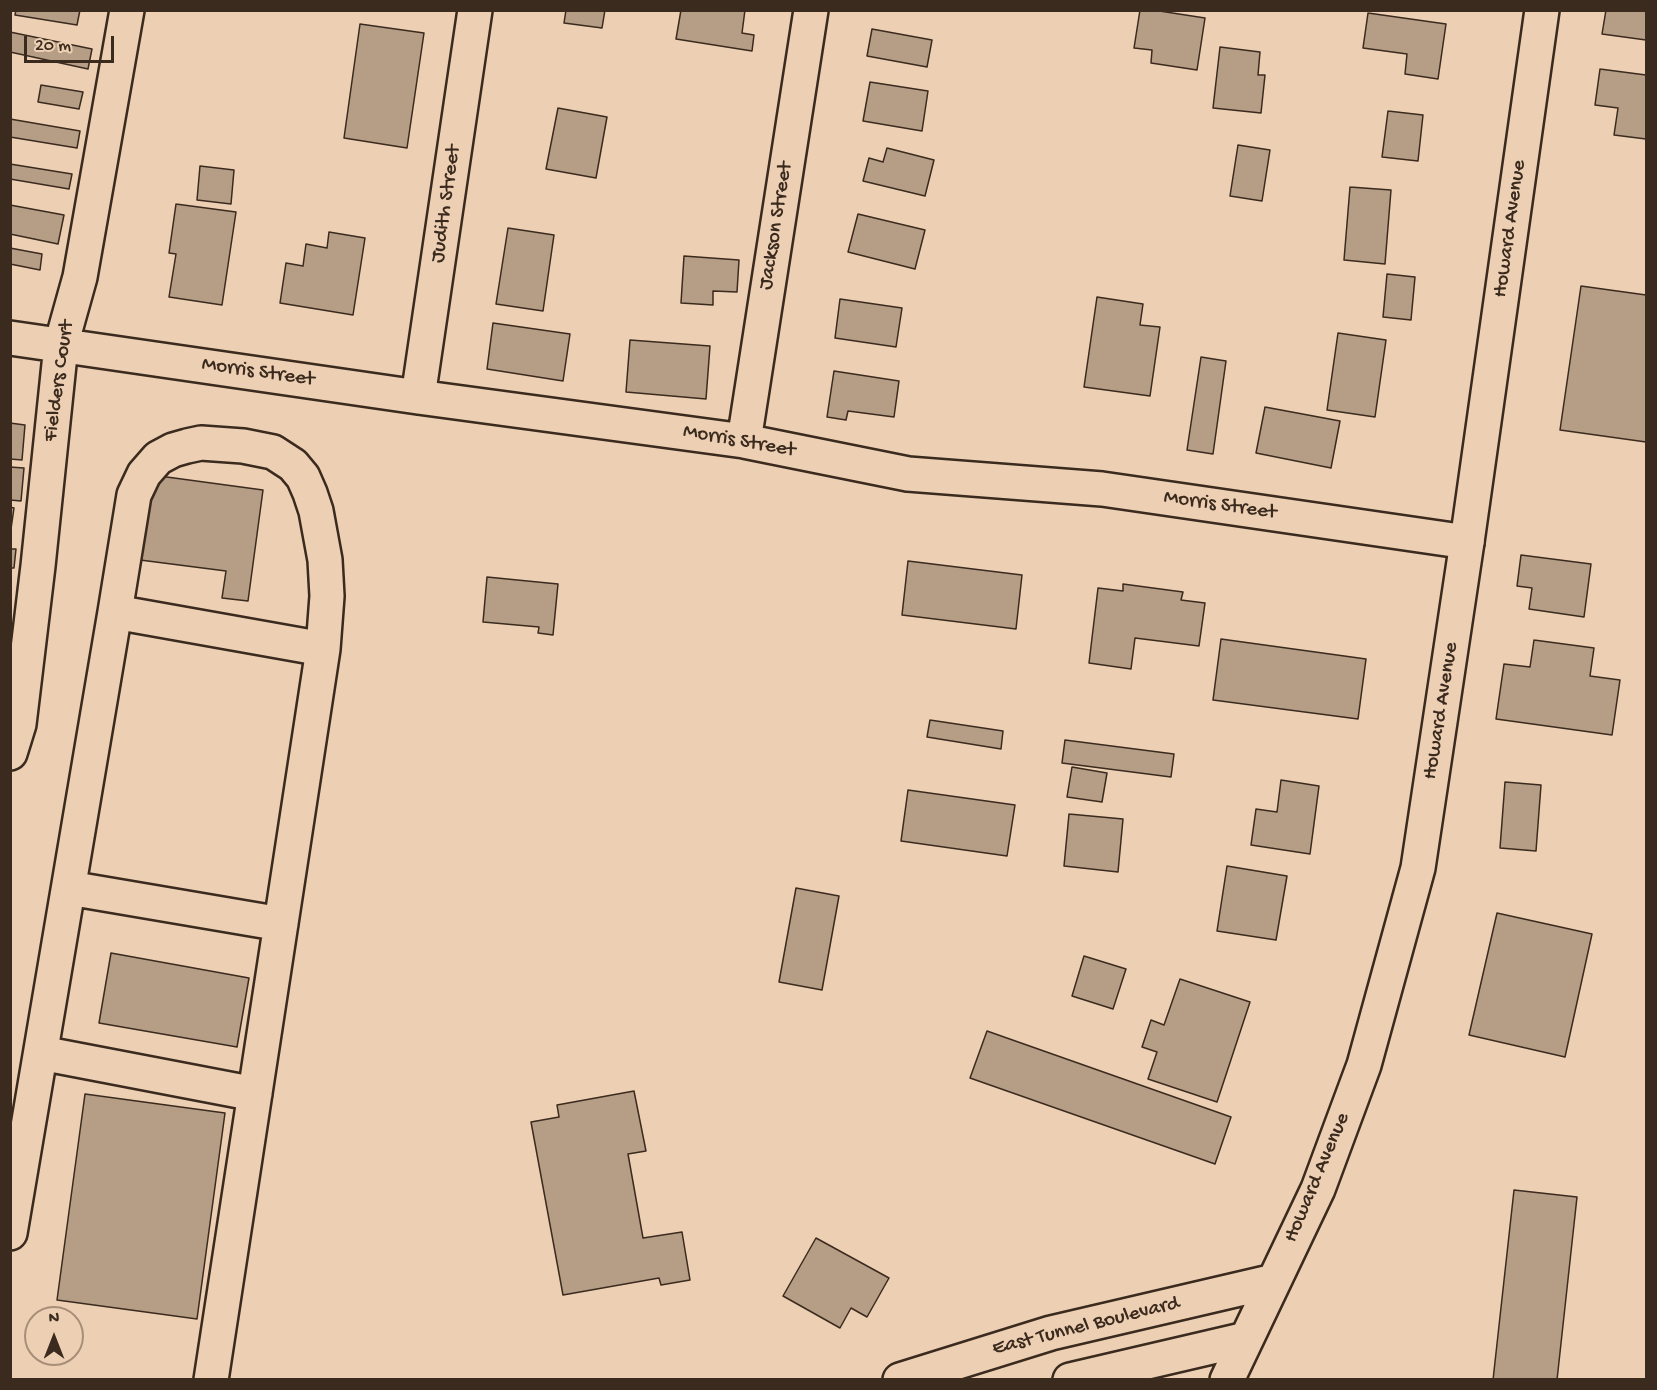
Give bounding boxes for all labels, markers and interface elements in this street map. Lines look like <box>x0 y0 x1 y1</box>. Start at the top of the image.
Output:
scale bar <box>27 24 117 62</box>
text: 20 m <box>35 36 71 57</box>
street label: Judith Street <box>426 143 468 265</box>
street label: Howard Avenue <box>1489 159 1533 299</box>
street label: Jackson Street <box>754 160 800 292</box>
street label: Fielders Court <box>39 319 81 443</box>
street label: Morris Street <box>200 353 316 393</box>
street label: Morris Street <box>681 420 797 464</box>
street label: Morris Street <box>1162 486 1278 526</box>
street label: Howard Avenue <box>1419 641 1465 781</box>
street label: Howard Avenue <box>1279 1109 1357 1247</box>
street label: East Tunnel Boulevard <box>990 1292 1182 1362</box>
north arrow <box>24 1306 84 1366</box>
text: N <box>49 1310 59 1329</box>

